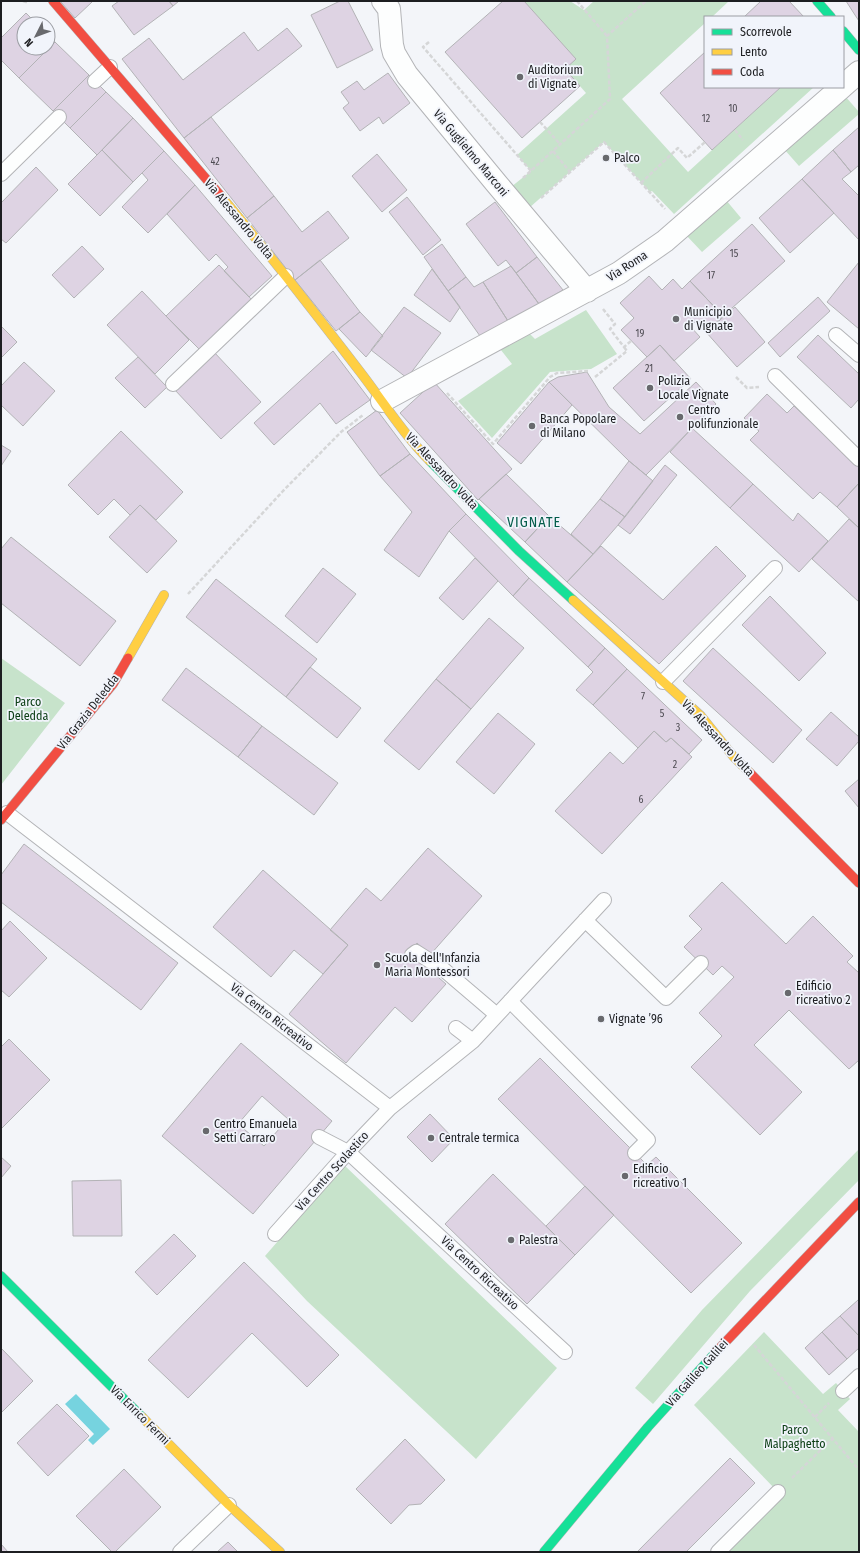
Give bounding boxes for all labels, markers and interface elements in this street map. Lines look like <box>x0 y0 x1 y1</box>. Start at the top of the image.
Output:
north arrow <box>16 16 56 56</box>
legend <box>704 16 844 88</box>
text: Scorrevole <box>740 25 792 39</box>
text: N <box>22 36 36 49</box>
text: Lento <box>740 45 767 59</box>
place label: Auditorium di Vignate <box>528 63 583 91</box>
text: Coda <box>740 65 765 79</box>
marker: Auditorium di Vignate <box>515 72 525 82</box>
house number: 10 <box>728 103 738 115</box>
street label: Via Guglielmo Marconi <box>431 107 511 199</box>
house number: 12 <box>702 113 711 125</box>
place label: Palco <box>614 151 640 165</box>
marker: Palco <box>601 153 611 163</box>
house number: 42 <box>210 156 220 168</box>
street label: Via Alessandro Volta <box>202 176 277 262</box>
street label: Via Roma <box>604 248 650 284</box>
house number: 15 <box>730 248 739 260</box>
house number: 17 <box>707 270 715 282</box>
place label: Municipio di Vignate <box>684 305 733 333</box>
marker: Municipio di Vignate <box>671 314 681 324</box>
house number: 19 <box>636 328 645 340</box>
house number: 21 <box>645 363 653 375</box>
place label: Polizia Locale Vignate <box>658 374 729 402</box>
marker: Polizia Locale Vignate <box>645 383 655 393</box>
place label: Centro polifunzionale <box>688 403 758 431</box>
place label: Banca Popolare di Milano <box>540 412 616 440</box>
marker: Centro polifunzionale <box>675 412 685 422</box>
marker: Banca Popolare di Milano <box>527 421 537 431</box>
street label: Via Alessandro Volta <box>403 430 481 512</box>
district label: VIGNATE <box>507 514 561 531</box>
street label: Via Grazia Deledda <box>54 672 122 752</box>
house number: 7 <box>641 691 645 703</box>
park label: Parco Deledda <box>8 695 48 723</box>
street label: Via Alessandro Volta <box>679 697 757 779</box>
house number: 5 <box>660 708 665 720</box>
house number: 3 <box>676 722 681 734</box>
house number: 2 <box>673 759 678 771</box>
house number: 6 <box>639 794 644 806</box>
place label: Scuola dell'Infanzia Maria Montessori <box>385 951 480 979</box>
marker: Scuola dell'Infanzia Maria Montessori <box>372 960 382 970</box>
place label: Edificio ricreativo 2 <box>796 979 851 1007</box>
street label: Via Centro Ricreativo <box>228 980 316 1054</box>
marker: Edificio ricreativo 2 <box>783 988 793 998</box>
place label: Vignate ’96 <box>609 1012 663 1026</box>
marker: Vignate ’96 <box>596 1014 606 1024</box>
place label: Centro Emanuela Setti Carraro <box>214 1117 297 1145</box>
marker: Centro Emanuela Setti Carraro <box>201 1126 211 1136</box>
street label: Via Centro Scolastico <box>293 1128 371 1214</box>
place label: Centrale termica <box>439 1131 520 1145</box>
marker: Centrale termica <box>426 1133 436 1143</box>
place label: Edificio ricreativo 1 <box>633 1162 687 1190</box>
marker: Edificio ricreativo 1 <box>620 1171 630 1181</box>
street label: Via Centro Ricreativo <box>438 1233 522 1313</box>
place label: Palestra <box>519 1233 558 1247</box>
marker: Palestra <box>506 1235 516 1245</box>
street label: Via Galileo Galilei <box>663 1336 731 1410</box>
street label: Via Enrico Fermi <box>107 1382 173 1448</box>
park label: Parco Malpaghetto <box>764 1423 826 1451</box>

